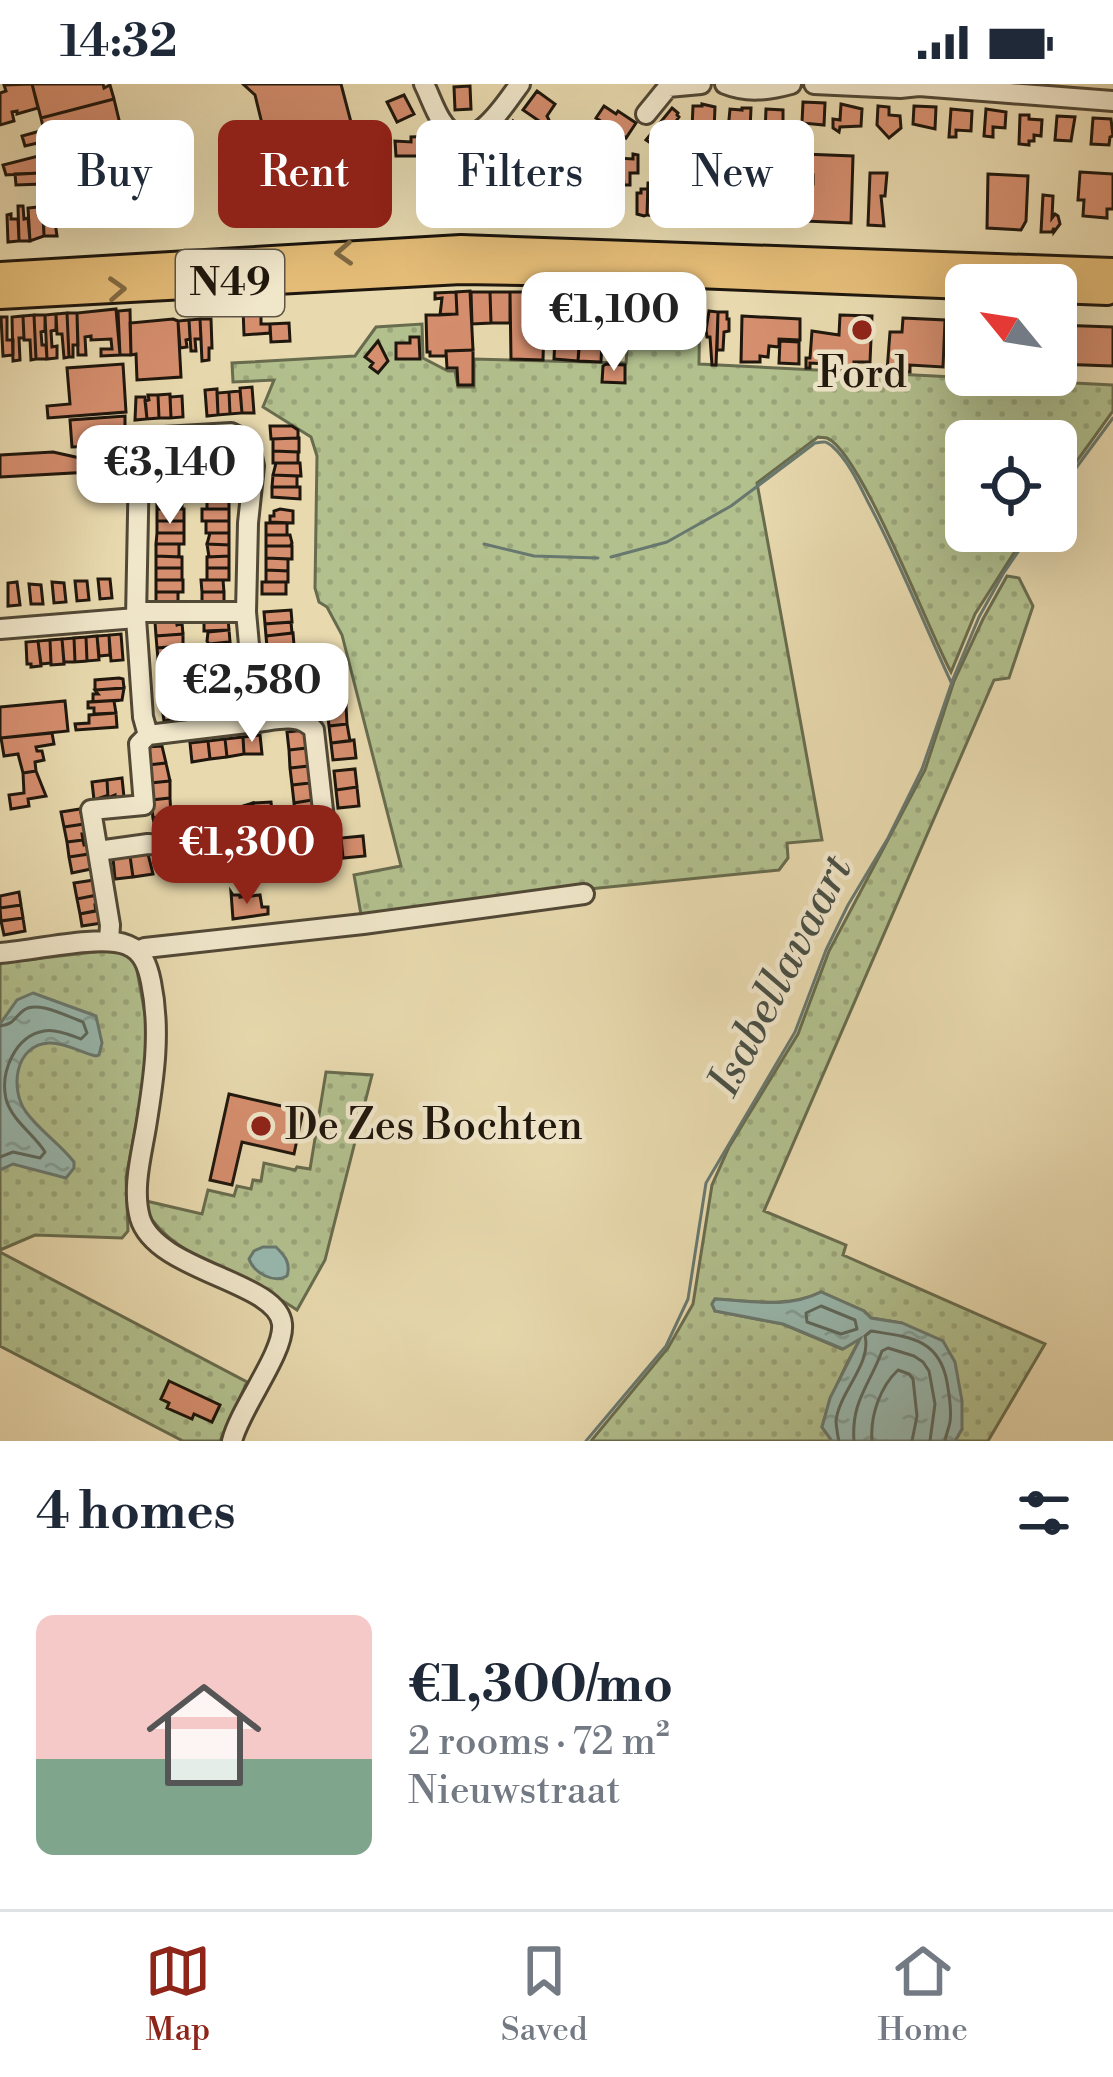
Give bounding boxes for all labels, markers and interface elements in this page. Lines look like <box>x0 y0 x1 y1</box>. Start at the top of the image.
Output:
text: 14:32 <box>60 14 177 71</box>
chip: Buy <box>36 120 194 228</box>
chip: Rent <box>218 120 392 228</box>
chip: Filters <box>416 120 625 228</box>
chip: New <box>649 120 814 228</box>
one-way arrow <box>334 240 353 266</box>
road number: N49 <box>176 250 284 316</box>
north arrow <box>945 264 1077 396</box>
map controls <box>945 264 1077 552</box>
pin: €1,100 <box>516 272 712 374</box>
one-way arrow <box>108 276 127 302</box>
text: €1,100 <box>548 286 680 335</box>
marker: Ford <box>849 317 875 343</box>
place label: Ford <box>817 348 907 401</box>
button: locate <box>945 420 1077 552</box>
pin: €3,140 <box>72 425 268 527</box>
text: €3,140 <box>104 439 236 488</box>
pin: €2,580 <box>154 643 350 745</box>
text: €2,580 <box>182 657 322 706</box>
pin: €1,300 <box>149 805 345 907</box>
text: €1,300 <box>179 819 315 868</box>
water label: Isabellavaart <box>696 845 867 1107</box>
place label: De Zes Bochten <box>285 1100 583 1153</box>
marker: De Zes Bochten <box>248 1113 274 1139</box>
icon: filters <box>1011 1480 1077 1546</box>
text: 4 homes <box>36 1481 236 1545</box>
text: €1,300/mo <box>408 1654 673 1718</box>
icon: home <box>132 1663 276 1807</box>
text: 2 rooms · 72 m² <box>408 1718 670 1767</box>
text: Nieuwstraat <box>408 1767 620 1816</box>
tab: Map <box>145 1938 211 2051</box>
tab: Saved <box>501 1938 588 2051</box>
tab: Home <box>877 1938 968 2051</box>

